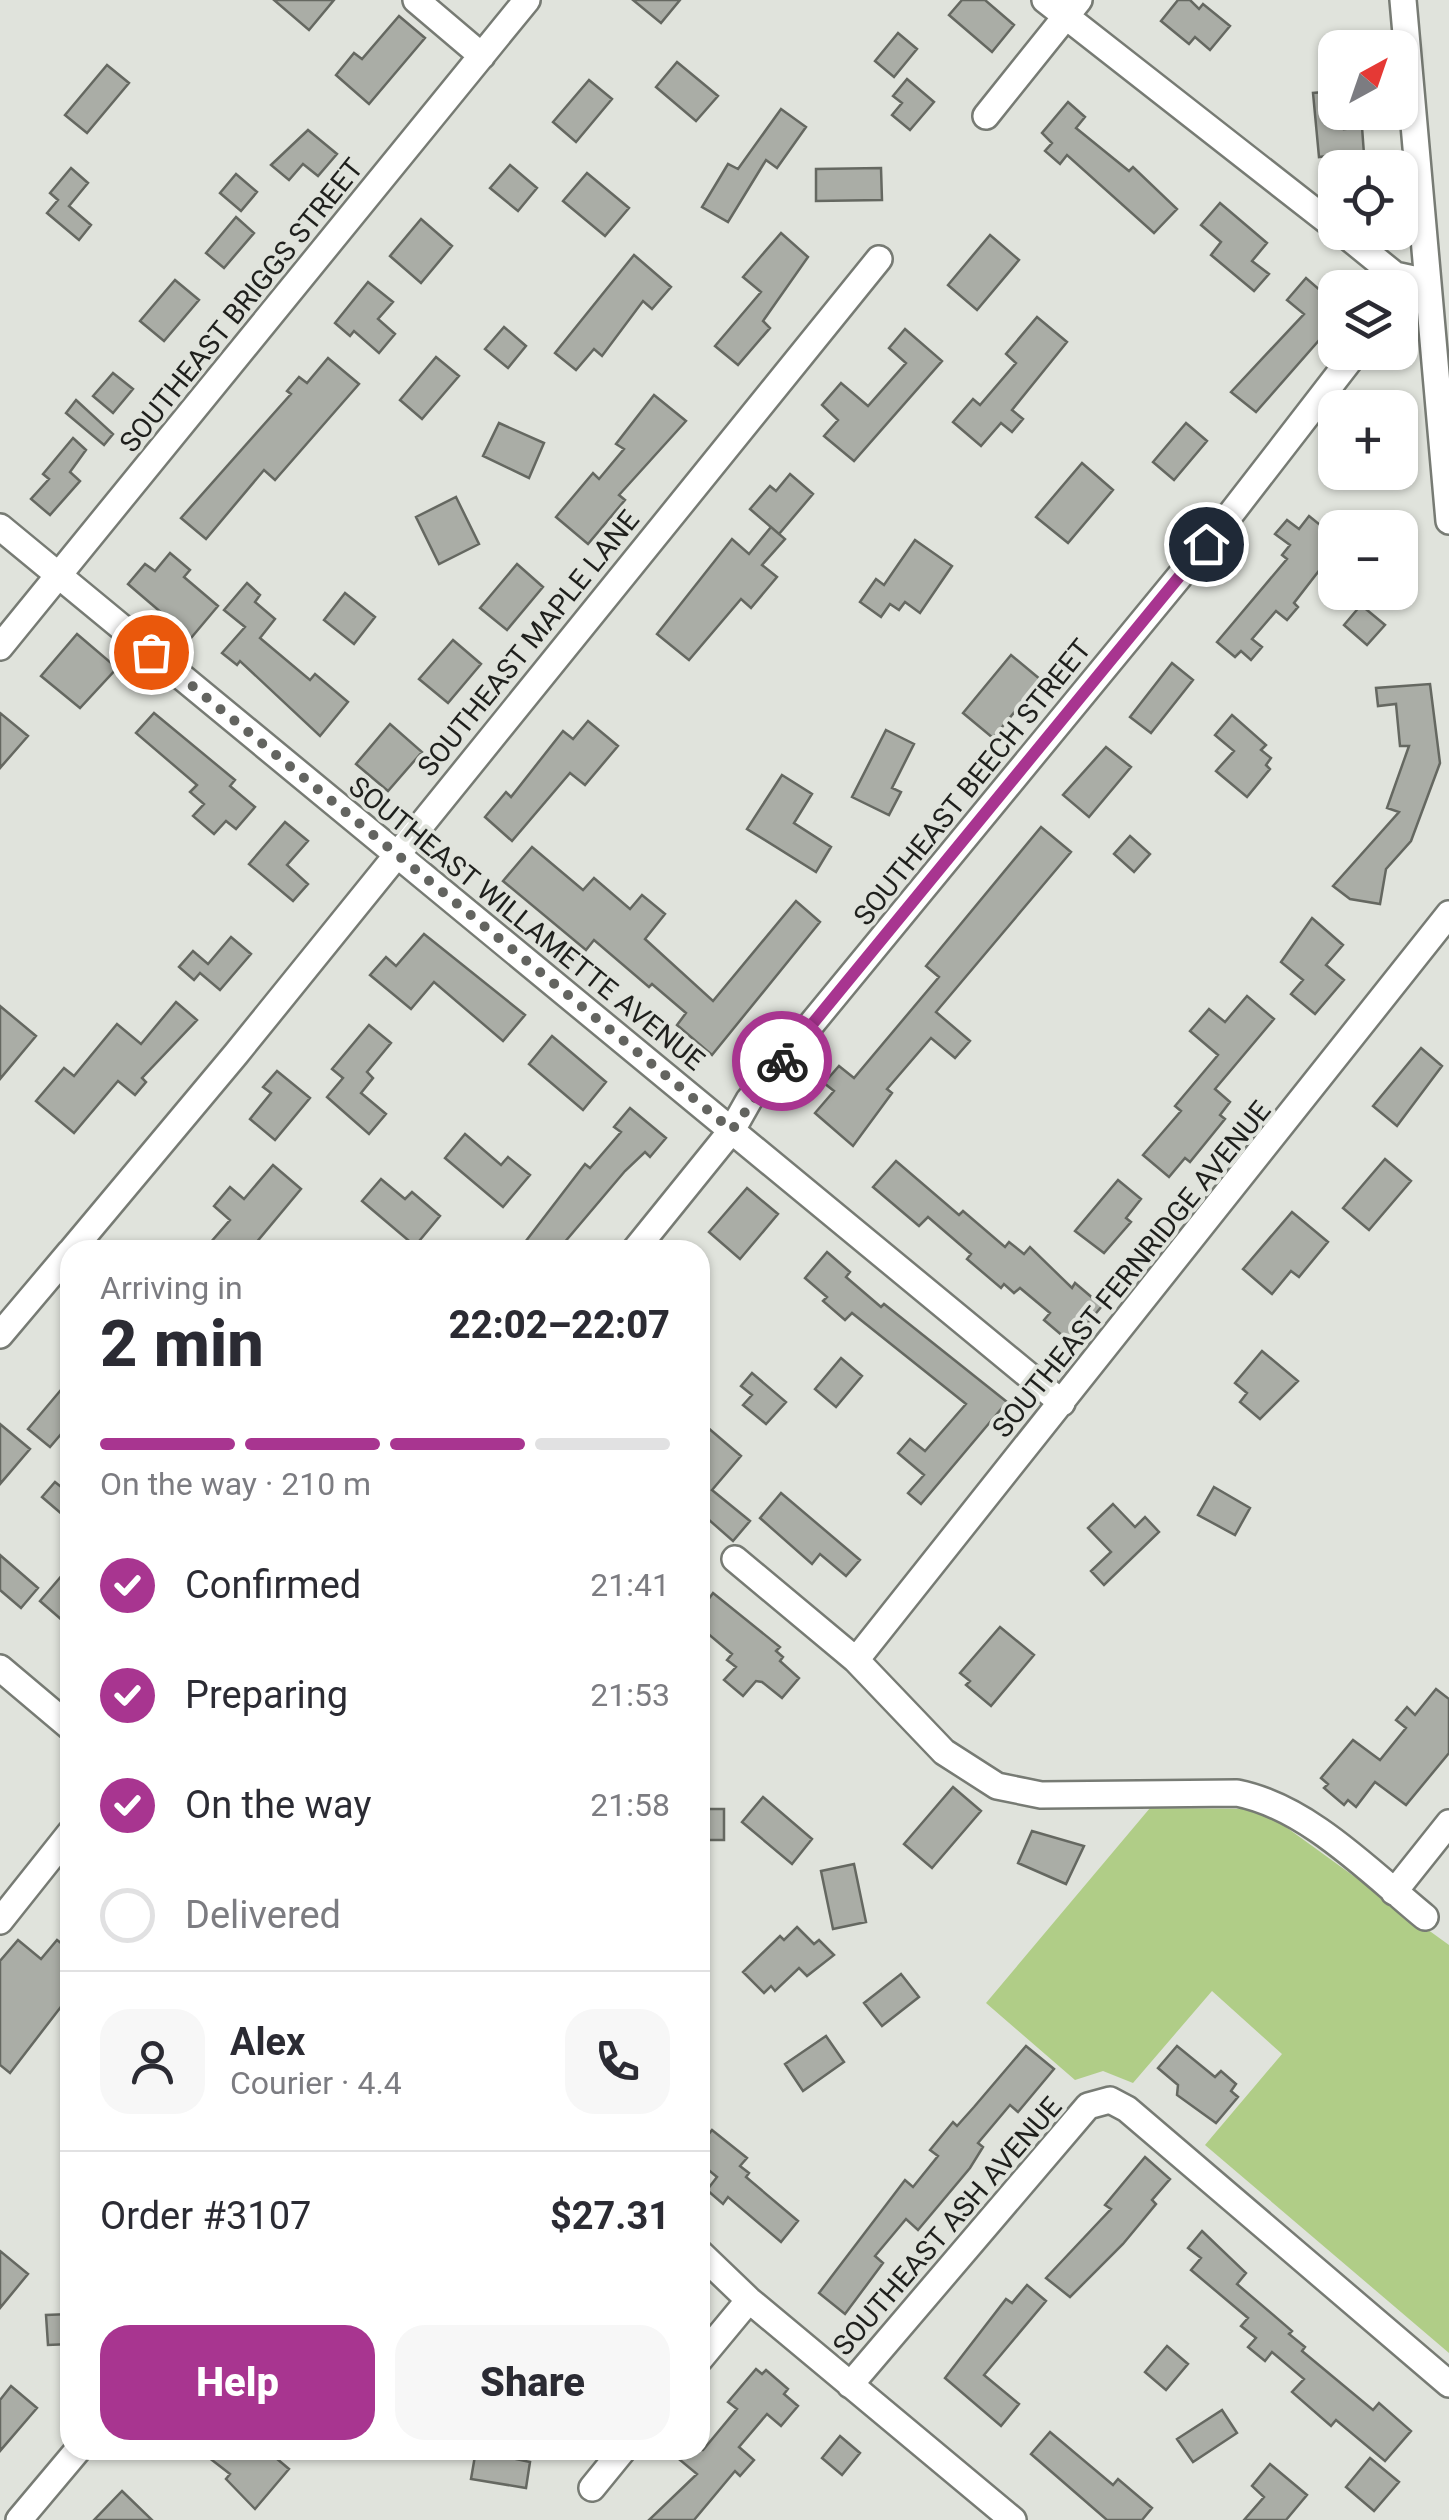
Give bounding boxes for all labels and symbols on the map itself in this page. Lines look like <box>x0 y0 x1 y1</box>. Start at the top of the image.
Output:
north arrow <box>1318 30 1418 130</box>
street label: SOUTHEAST BRIGGS STREET <box>113 152 370 459</box>
pin <box>1164 502 1249 587</box>
street label: SOUTHEAST MAPLE LANE <box>411 504 646 783</box>
pin <box>109 610 194 695</box>
street label: SOUTHEAST BEECH STREET <box>847 632 1098 932</box>
street label: SOUTHEAST WILLAMETTE AVENUE <box>342 770 711 1077</box>
courier <box>732 1011 832 1111</box>
street label: SOUTHEAST FERNRIDGE AVENUE <box>985 1094 1277 1444</box>
street label: SOUTHEAST ASH AVENUE <box>826 2090 1069 2362</box>

